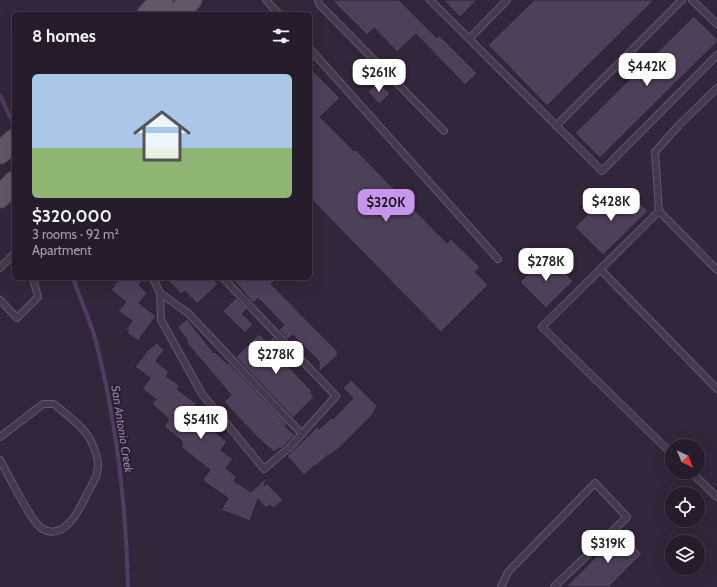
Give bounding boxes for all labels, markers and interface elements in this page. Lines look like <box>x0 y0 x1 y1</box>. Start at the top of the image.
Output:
icon: filters <box>270 25 292 47</box>
text: 8 homes <box>32 26 96 46</box>
pin: $442K <box>619 53 675 87</box>
text: $442K <box>628 58 666 74</box>
pin: $261K <box>351 59 407 93</box>
text: $261K <box>362 64 396 80</box>
icon: home <box>126 100 198 172</box>
pin: $428K <box>583 188 639 222</box>
pin: $320K <box>358 189 414 223</box>
text: $428K <box>592 193 630 209</box>
text: $320K <box>367 194 405 210</box>
text: $320,000 <box>32 206 112 226</box>
text: 3 rooms · 92 m² <box>32 226 119 242</box>
text: Apartment <box>32 242 92 258</box>
pin: $278K <box>518 248 574 282</box>
text: $278K <box>527 253 565 269</box>
pin: $278K <box>248 341 304 375</box>
text: $278K <box>257 346 295 362</box>
water label: San Antonio Creek <box>108 384 137 474</box>
pin: $541K <box>173 406 229 440</box>
text: $541K <box>183 411 219 427</box>
north arrow <box>665 439 705 479</box>
map controls <box>665 439 705 575</box>
button: locate <box>665 487 705 527</box>
pin: $319K <box>580 530 636 564</box>
text: $319K <box>591 535 625 551</box>
button: layers <box>665 535 705 575</box>

